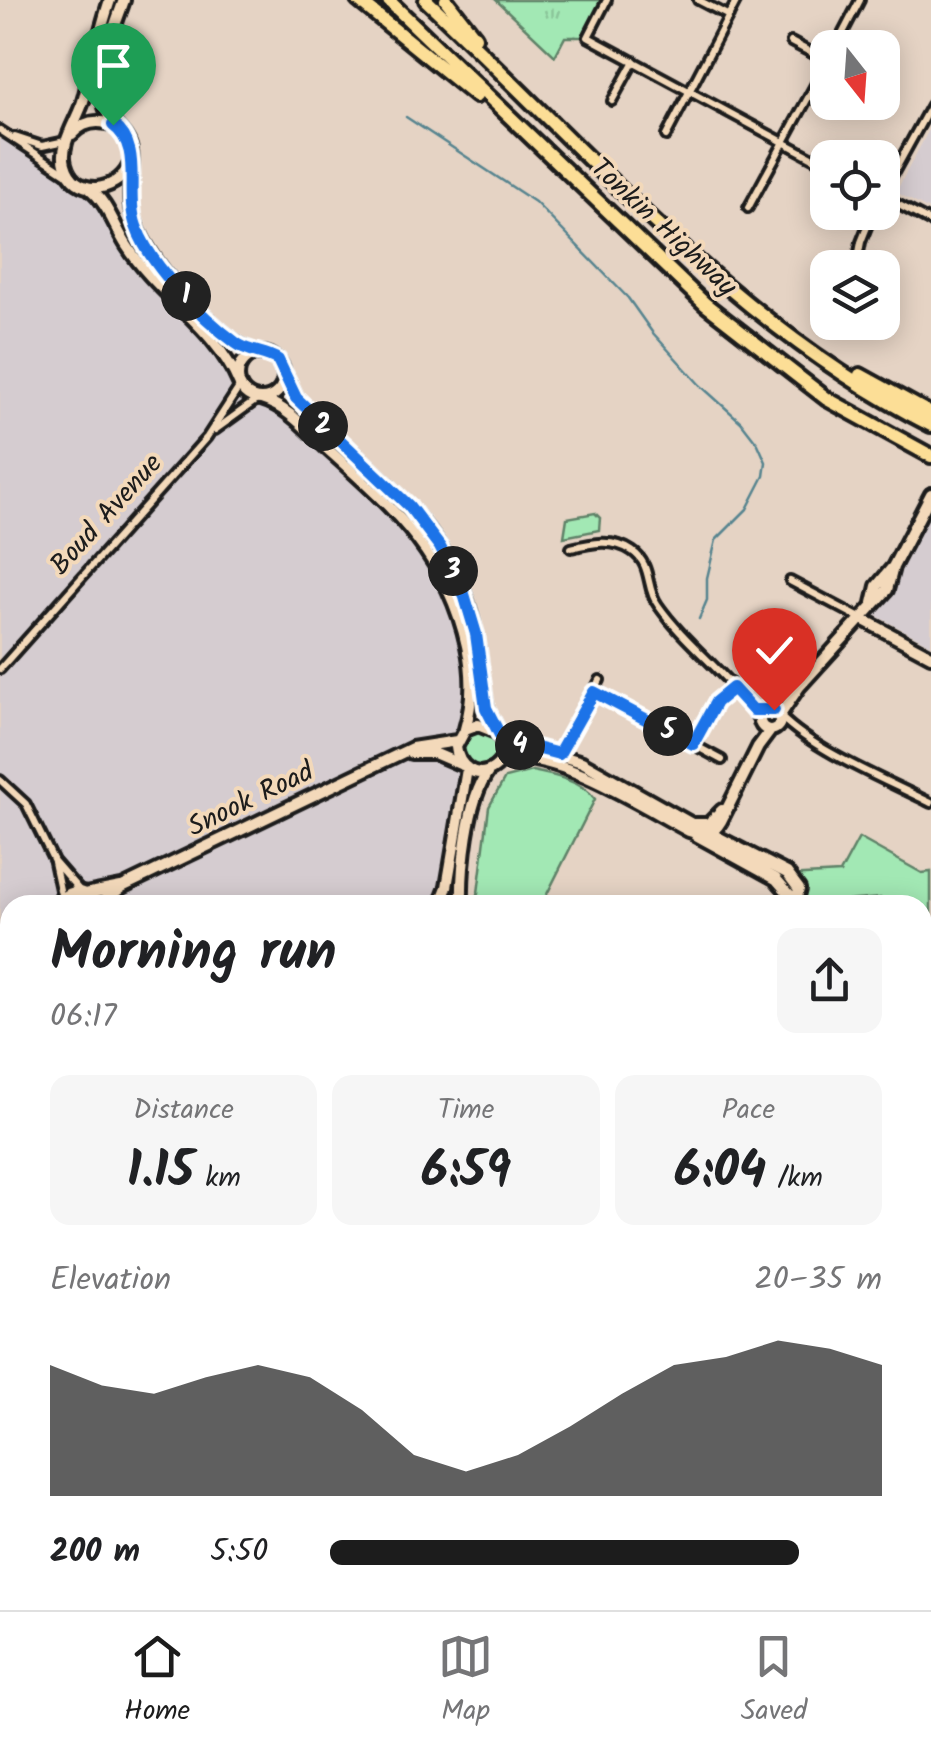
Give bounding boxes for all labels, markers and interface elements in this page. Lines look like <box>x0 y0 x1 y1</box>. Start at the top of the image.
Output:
pin <box>71 23 156 126</box>
north arrow <box>810 30 900 120</box>
map controls <box>810 30 900 340</box>
icon: arrive <box>86 38 141 93</box>
button: locate <box>810 140 900 230</box>
street label: Tonkin Highway <box>579 148 747 309</box>
button: layers <box>810 250 900 340</box>
pin: 1 <box>161 271 211 321</box>
text: 1 <box>182 273 190 318</box>
pin: 2 <box>298 401 348 451</box>
text: 2 <box>315 403 331 448</box>
street label: Boud Avenue <box>40 443 175 586</box>
pin: 3 <box>428 546 478 596</box>
text: 3 <box>445 548 461 593</box>
pin <box>732 608 817 711</box>
icon: check <box>747 623 802 678</box>
pin: 5 <box>643 706 693 756</box>
text: 5 <box>661 708 675 753</box>
pin: 4 <box>495 720 545 770</box>
text: 4 <box>512 722 528 767</box>
street label: Snook Road <box>180 750 323 850</box>
text: Morning run <box>50 911 337 998</box>
button: share <box>777 928 882 1033</box>
text: 06:17 <box>50 992 116 1043</box>
text: Distance <box>133 1088 234 1133</box>
text: Time <box>438 1088 494 1133</box>
text: Pace <box>722 1088 775 1133</box>
text: 1.15 <box>127 1133 194 1213</box>
text: 6:59 <box>421 1133 511 1213</box>
text: 6:04 <box>674 1133 766 1213</box>
text: km <box>194 1156 241 1201</box>
text: /km <box>766 1156 823 1201</box>
text: Elevation <box>50 1255 171 1306</box>
text: 20–35 m <box>754 1255 882 1306</box>
text: 200 m <box>50 1527 140 1578</box>
text: 5:50 <box>210 1527 268 1578</box>
tab: Home <box>124 1629 190 1734</box>
tab: Map <box>438 1629 493 1734</box>
tab: Saved <box>741 1629 807 1734</box>

